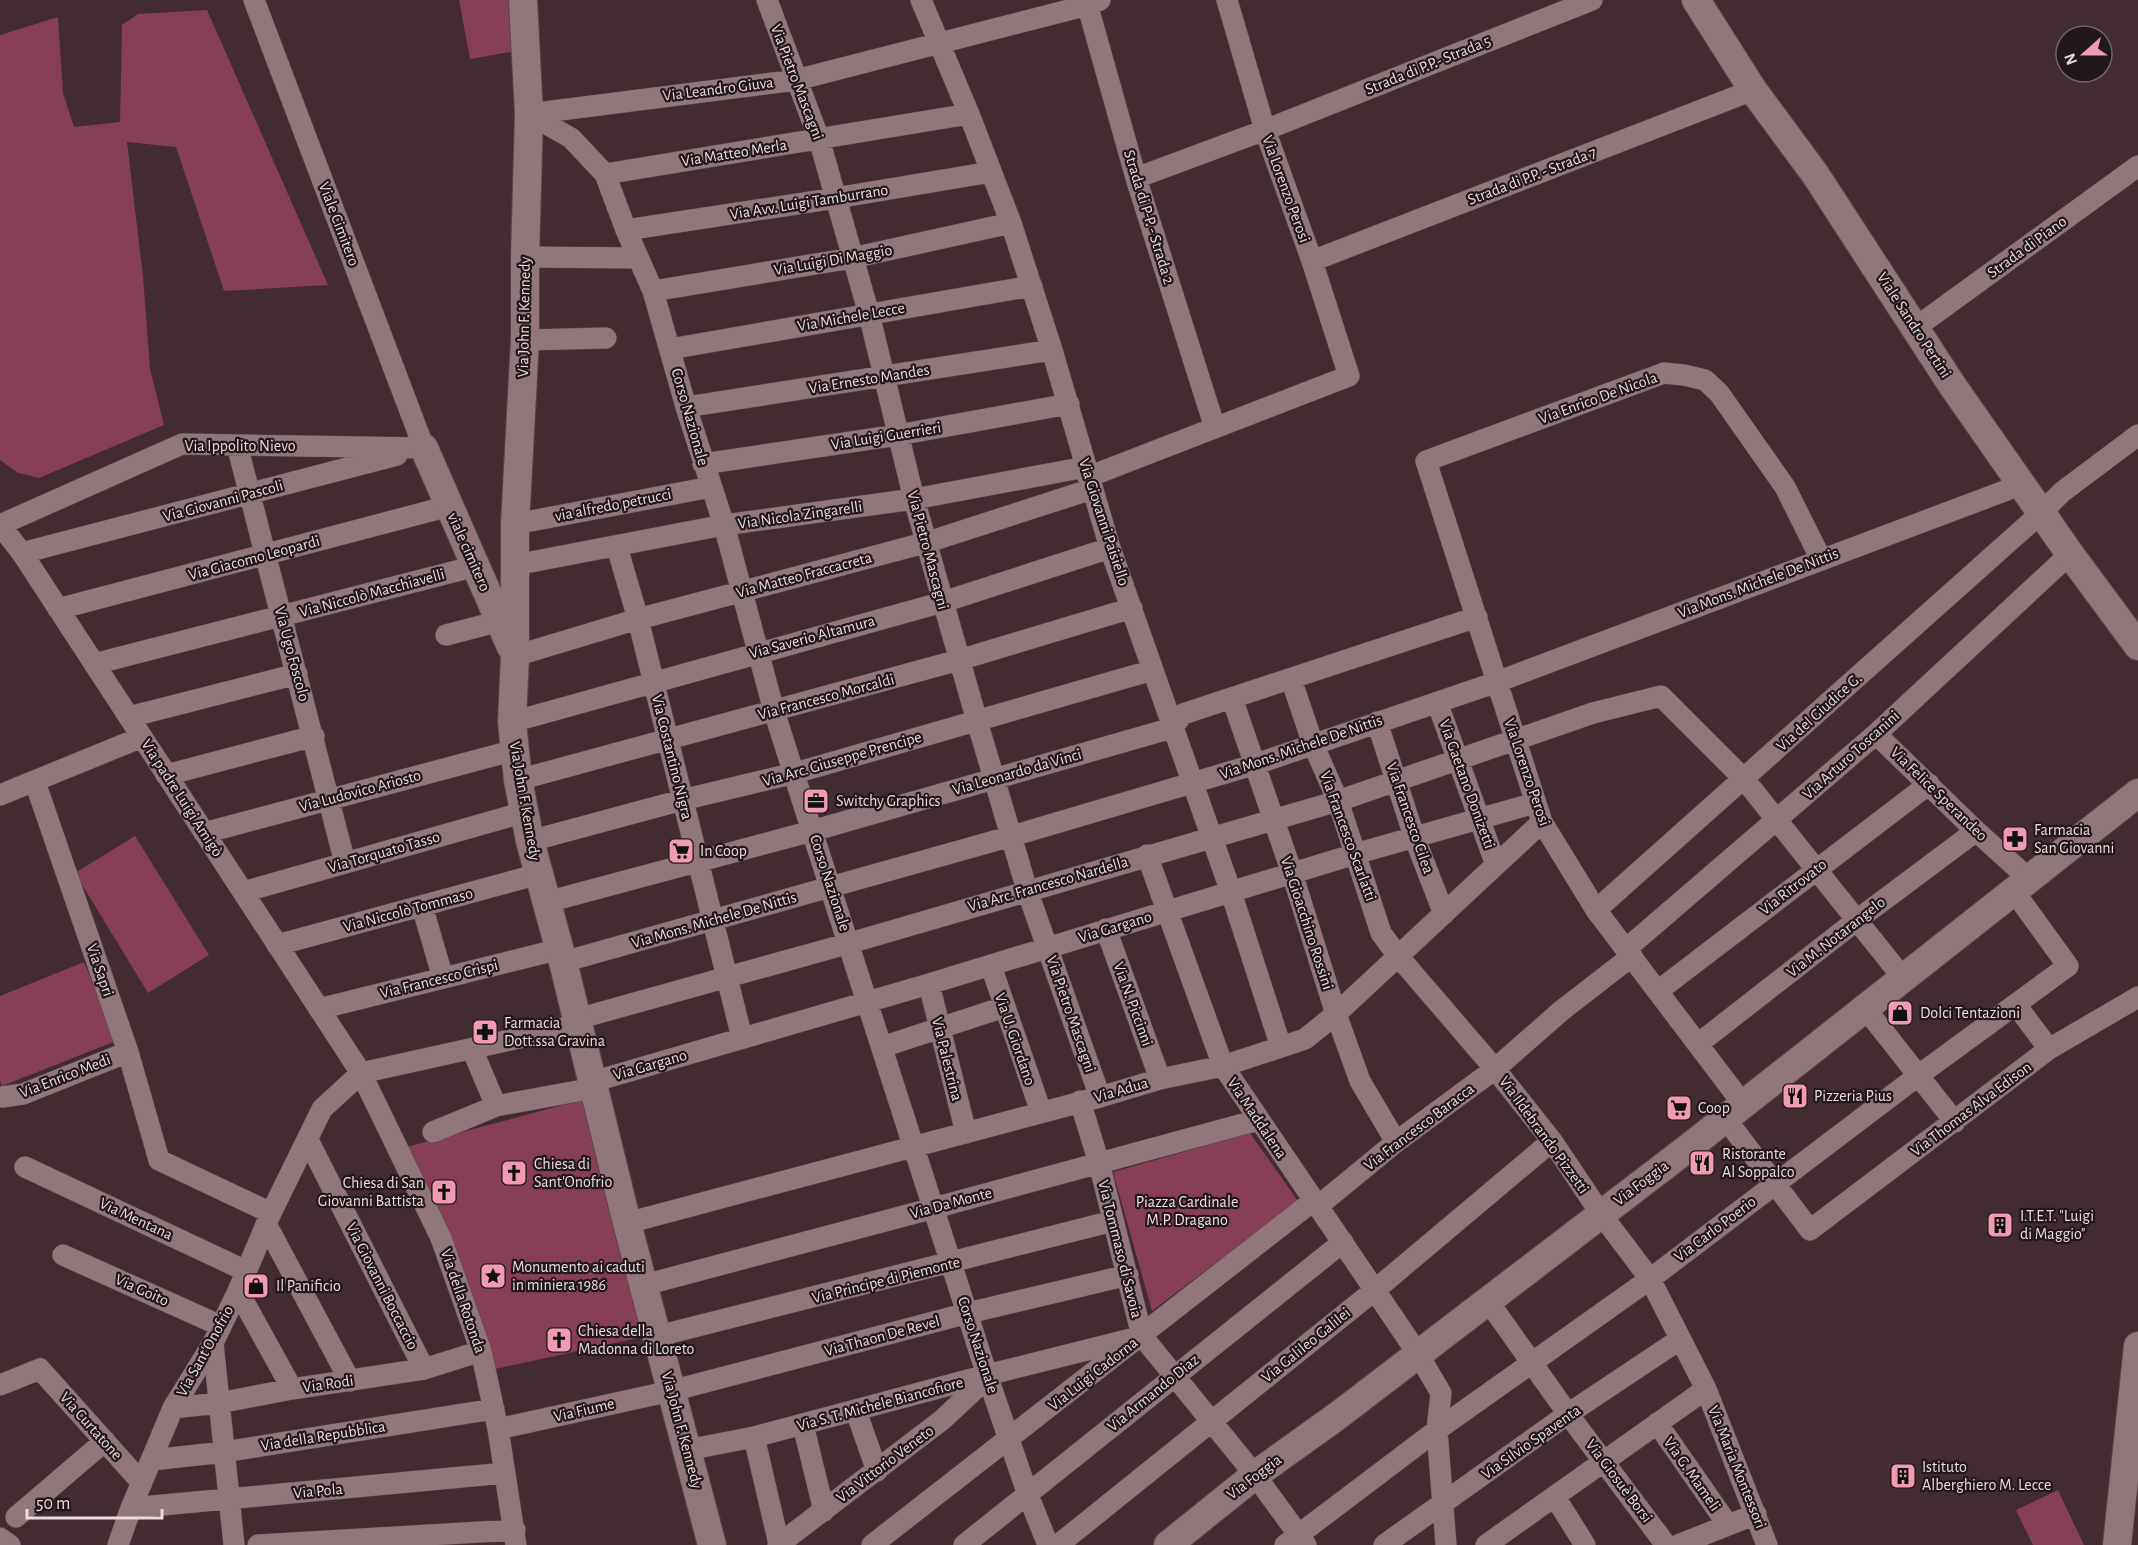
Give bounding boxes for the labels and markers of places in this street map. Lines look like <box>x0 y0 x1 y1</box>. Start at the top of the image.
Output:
office icon: Switchy Graphics <box>801 786 831 816</box>
place label: Switchy Graphics <box>836 793 941 810</box>
place label: Farmacia San Giovanni <box>2034 822 2114 856</box>
pharmacy icon: Farmacia San Giovanni <box>2000 824 2030 854</box>
supermarket icon: In Coop <box>666 836 696 866</box>
place label: In Coop <box>700 843 747 859</box>
shop icon: Dolci Tentazioni <box>1885 998 1915 1028</box>
place label: Dolci Tentazioni <box>1920 1005 2020 1021</box>
place label: Farmacia Dott.ssa Gravina <box>504 1015 605 1049</box>
pharmacy icon: Farmacia Dott.ssa Gravina <box>470 1017 500 1047</box>
restaurant icon: Pizzeria Pius <box>1780 1081 1810 1111</box>
place label: Pizzeria Pius <box>1814 1088 1892 1104</box>
supermarket icon: Coop <box>1664 1093 1694 1123</box>
place label: Coop <box>1698 1100 1730 1116</box>
place label: Ristorante Al Soppalco <box>1722 1146 1795 1180</box>
restaurant icon: Ristorante Al Soppalco <box>1687 1148 1717 1178</box>
place label: Chiesa di Sant'Onofrio <box>534 1156 612 1190</box>
church icon: Chiesa di Sant'Onofrio <box>499 1158 529 1188</box>
place label: Chiesa di San Giovanni Battista <box>318 1175 424 1209</box>
church icon: Chiesa di San Giovanni Battista <box>429 1177 459 1207</box>
place label: I.T.E.T. "Luigi di Maggio" <box>2020 1208 2094 1242</box>
building icon: I.T.E.T. "Luigi di Maggio" <box>1985 1210 2015 1240</box>
place label: Monumento ai caduti in miniera 1986 <box>512 1259 645 1293</box>
place icon: Monumento ai caduti in miniera 1986 <box>478 1261 508 1291</box>
shop icon: Il Panificio <box>241 1271 271 1301</box>
place label: Il Panificio <box>276 1278 341 1294</box>
place label: Chiesa della Madonna di Loreto <box>578 1323 695 1357</box>
church icon: Chiesa della Madonna di Loreto <box>544 1325 574 1355</box>
place label: Istituto Alberghiero M. Lecce <box>1922 1459 2051 1493</box>
building icon: Istituto Alberghiero M. Lecce <box>1888 1461 1918 1491</box>

